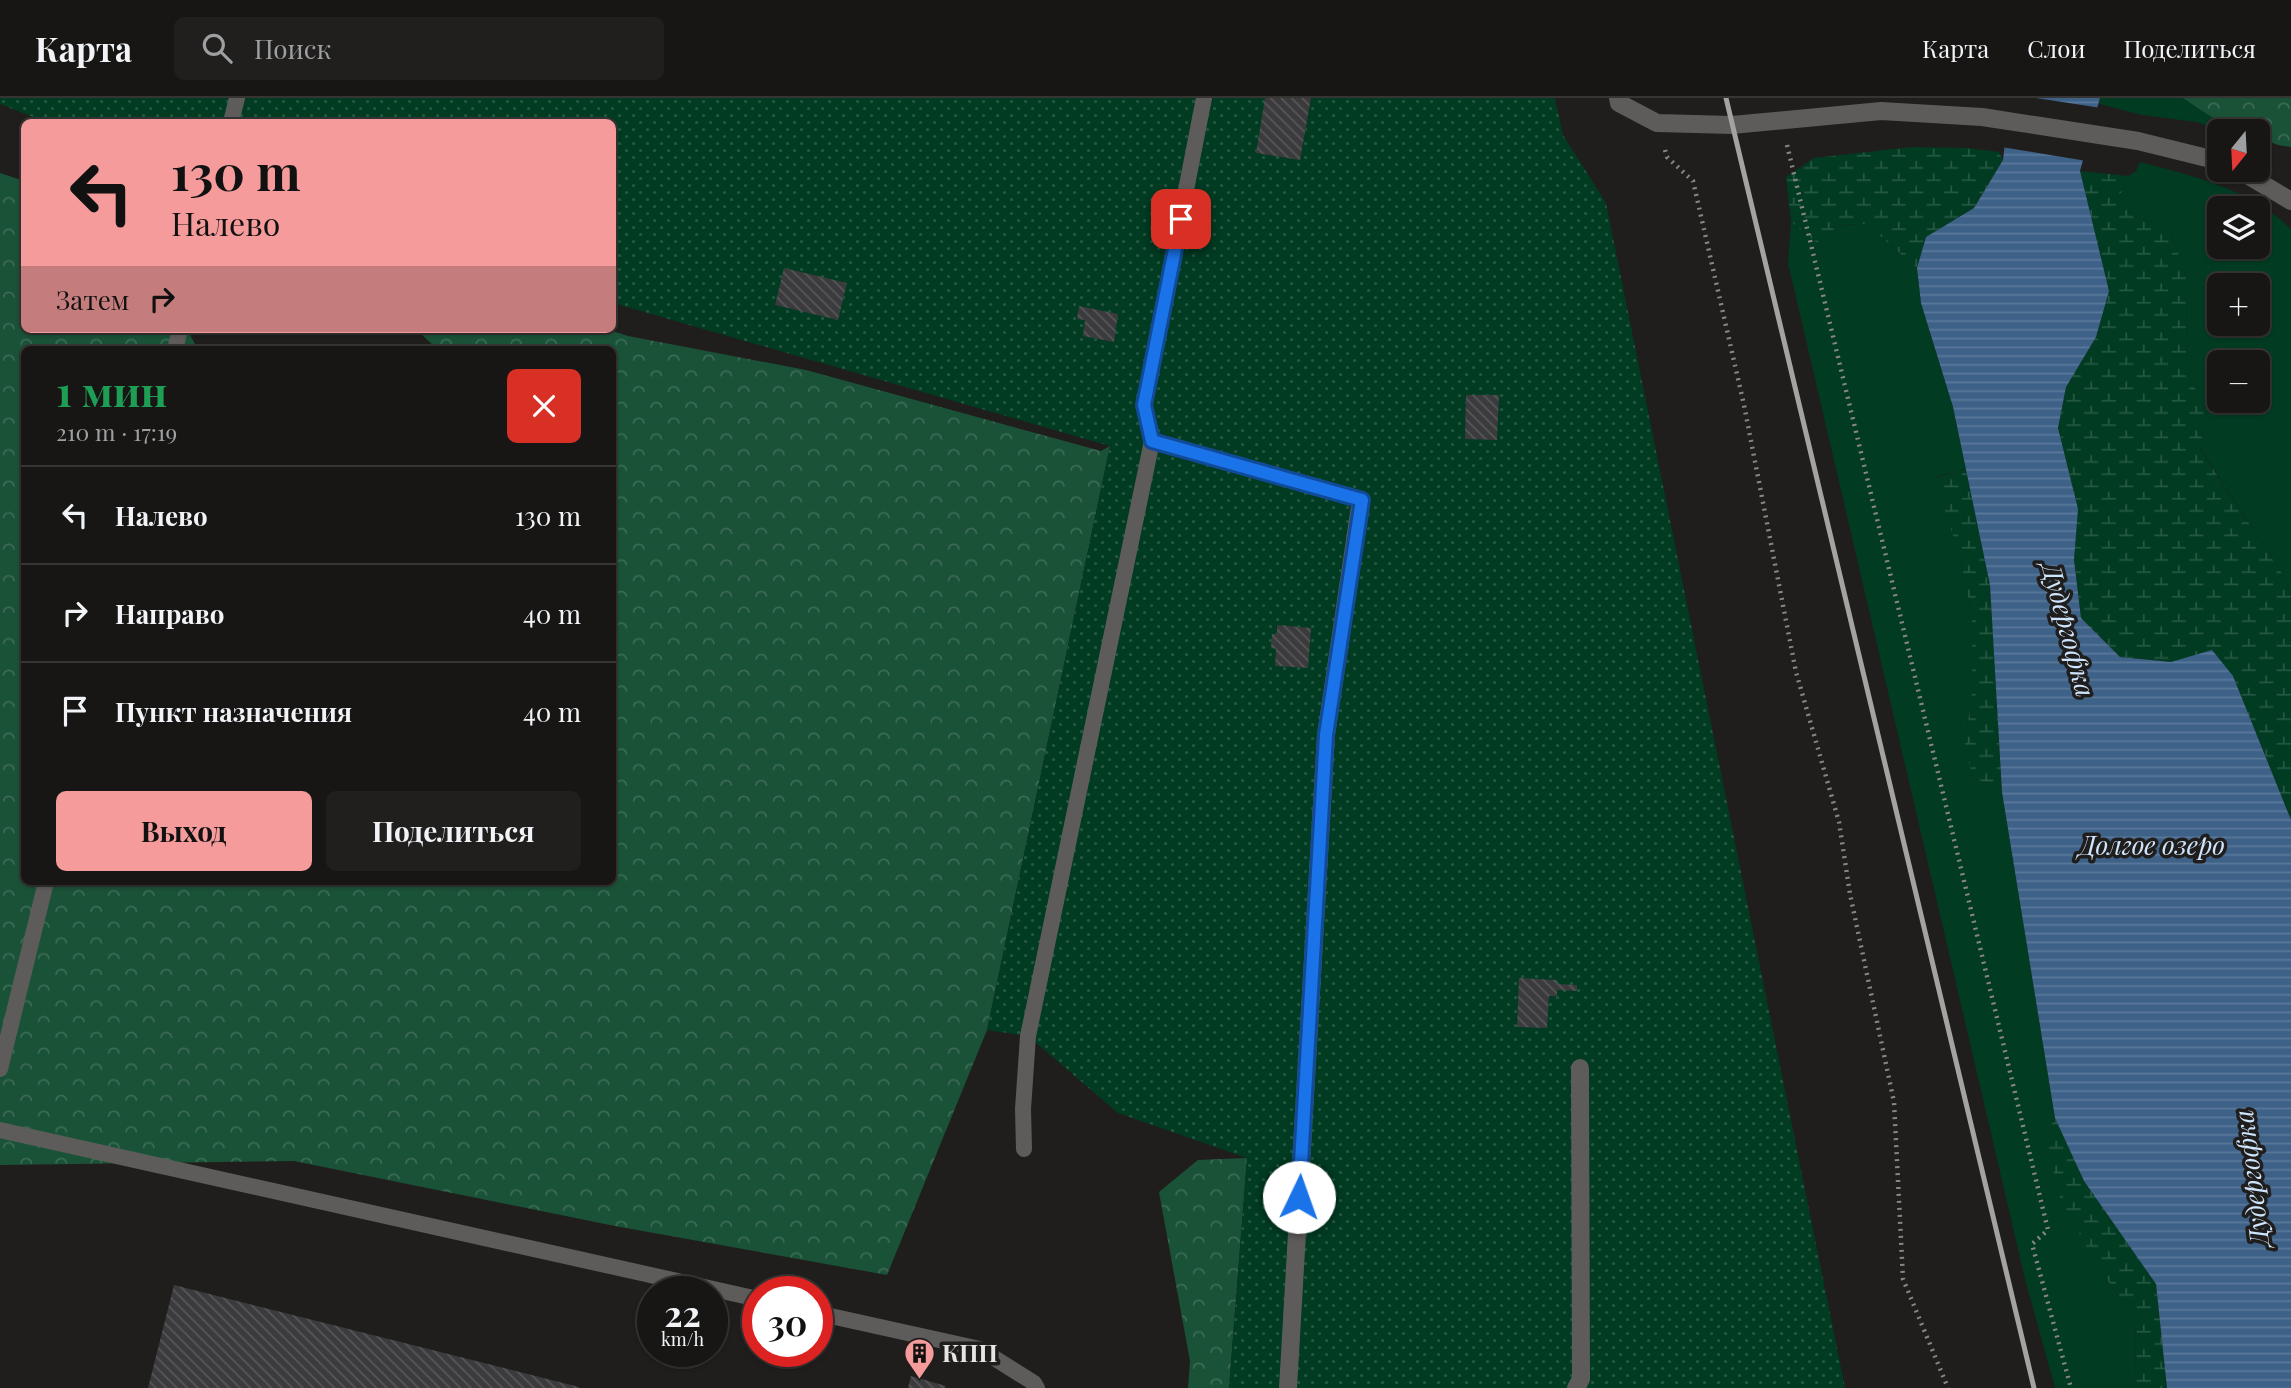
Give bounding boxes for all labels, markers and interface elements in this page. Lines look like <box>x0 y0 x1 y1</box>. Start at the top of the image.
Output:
search box <box>174 17 664 80</box>
text: Карта <box>35 26 132 70</box>
icon: search <box>198 29 236 67</box>
text: Поиск <box>254 31 331 66</box>
text: Карта <box>1922 32 1989 64</box>
text: Слои <box>2027 32 2086 64</box>
text: Поделиться <box>2124 32 2256 64</box>
north arrow <box>2207 119 2270 182</box>
map controls <box>2207 119 2270 413</box>
text: 130 m <box>171 138 301 203</box>
icon: left <box>56 147 147 238</box>
pin <box>1151 189 1211 249</box>
button: layers <box>2207 196 2270 259</box>
icon: arrive <box>1162 200 1200 238</box>
text: Налево <box>171 201 280 244</box>
button: + <box>2207 273 2270 336</box>
icon: right <box>143 280 181 318</box>
text: Затем <box>56 282 129 317</box>
button: − <box>2207 350 2270 413</box>
text: 1 мин <box>56 362 167 418</box>
button: close <box>507 369 581 443</box>
text: 210 m · 17:19 <box>56 416 177 447</box>
icon: left <box>56 496 94 534</box>
text: Налево <box>115 498 208 533</box>
text: 130 m <box>515 498 581 533</box>
water label: Дудергофка <box>2034 555 2104 700</box>
icon: right <box>56 594 94 632</box>
text: Направо <box>115 596 224 631</box>
text: 40 m <box>523 596 581 631</box>
icon: arrive <box>56 692 94 730</box>
text: Пункт назначения <box>115 694 352 729</box>
text: 40 m <box>523 694 581 729</box>
button: Выход <box>56 791 312 871</box>
button: Поделиться <box>326 791 581 871</box>
water label: Долгое озеро <box>2075 827 2225 862</box>
water label: Дудергофка <box>2225 1108 2277 1252</box>
position arrow <box>1262 1160 1336 1234</box>
speed limit sign: 30 <box>742 1276 833 1367</box>
text: 22 <box>664 1289 701 1336</box>
text: km/h <box>661 1327 704 1351</box>
place label: КПП <box>942 1336 998 1368</box>
building icon: КПП <box>902 1337 936 1381</box>

